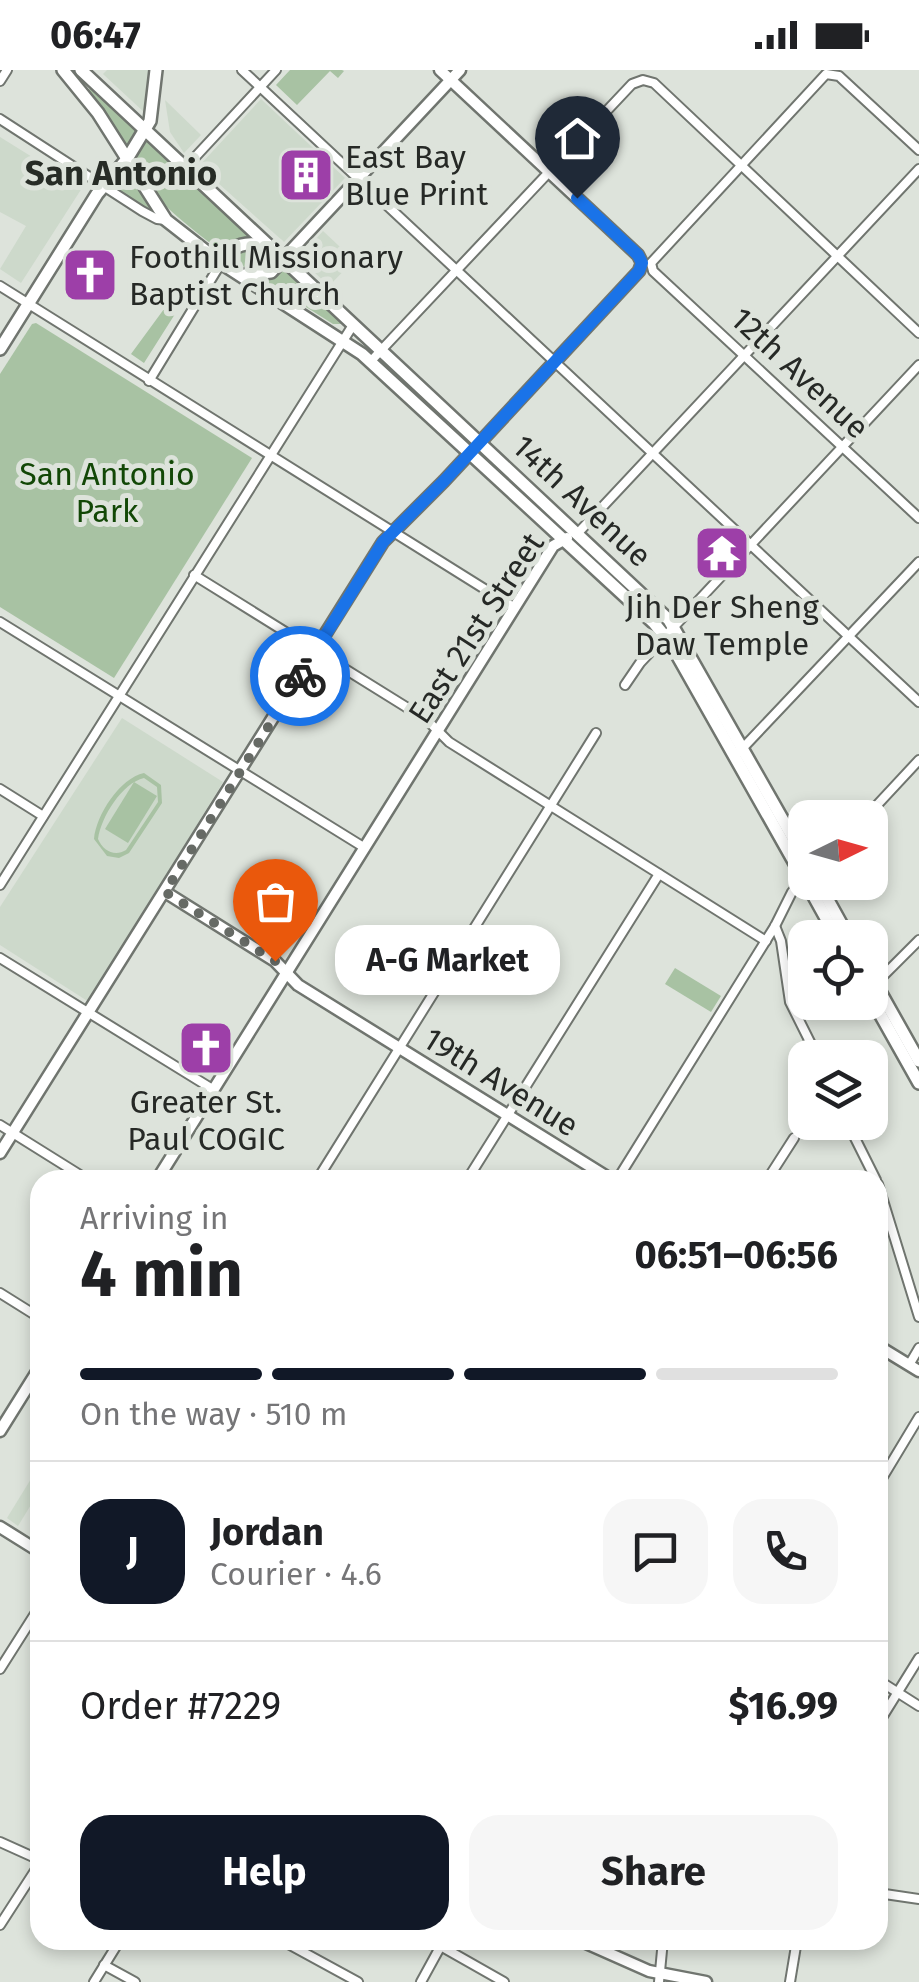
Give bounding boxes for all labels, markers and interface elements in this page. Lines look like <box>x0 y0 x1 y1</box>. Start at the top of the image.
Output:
text: 06:47 <box>50 12 141 58</box>
pin <box>535 96 620 199</box>
icon: home <box>550 111 605 166</box>
place label: East Bay Blue Print <box>345 138 488 213</box>
building icon: East Bay Blue Print <box>276 145 336 205</box>
district label: San Antonio <box>25 152 217 194</box>
place label: Foothill Missionary Baptist Church <box>129 238 403 313</box>
church icon: Foothill Missionary Baptist Church <box>60 245 120 305</box>
street label: 12th Avenue <box>723 300 877 446</box>
street label: 14th Avenue <box>505 427 659 575</box>
park label: San Antonio Park <box>19 455 195 530</box>
temple icon: Jih Der Sheng Daw Temple <box>692 523 752 583</box>
street label: East 21st Street <box>400 525 552 730</box>
place label: Jih Der Sheng Daw Temple <box>625 588 819 663</box>
courier <box>250 626 350 726</box>
icon: bike <box>273 649 328 704</box>
north arrow <box>788 800 888 900</box>
map controls <box>788 800 888 1140</box>
pin <box>233 859 318 962</box>
icon: bag <box>248 874 303 929</box>
button: locate <box>788 920 888 1020</box>
callout: A-G Market <box>335 926 560 996</box>
text: A-G Market <box>366 941 529 979</box>
church icon: Greater St. Paul COGIC <box>176 1018 236 1078</box>
street label: 19th Avenue <box>416 1019 586 1145</box>
button: layers <box>788 1040 888 1140</box>
place label: Greater St. Paul COGIC <box>127 1083 285 1158</box>
text: Arriving in <box>80 1199 228 1237</box>
text: 06:51–06:56 <box>634 1232 838 1278</box>
text: 4 min <box>80 1235 243 1313</box>
text: On the way · 510 m <box>80 1395 348 1433</box>
button: chat <box>603 1499 708 1604</box>
button: phone <box>733 1499 838 1604</box>
text: Jordan <box>210 1509 324 1555</box>
text: J <box>126 1528 139 1574</box>
text: Courier · 4.6 <box>210 1555 382 1593</box>
text: Order #7229 <box>80 1683 281 1729</box>
text: $16.99 <box>729 1683 838 1729</box>
button: Help <box>80 1815 449 1930</box>
button: Share <box>469 1815 838 1930</box>

